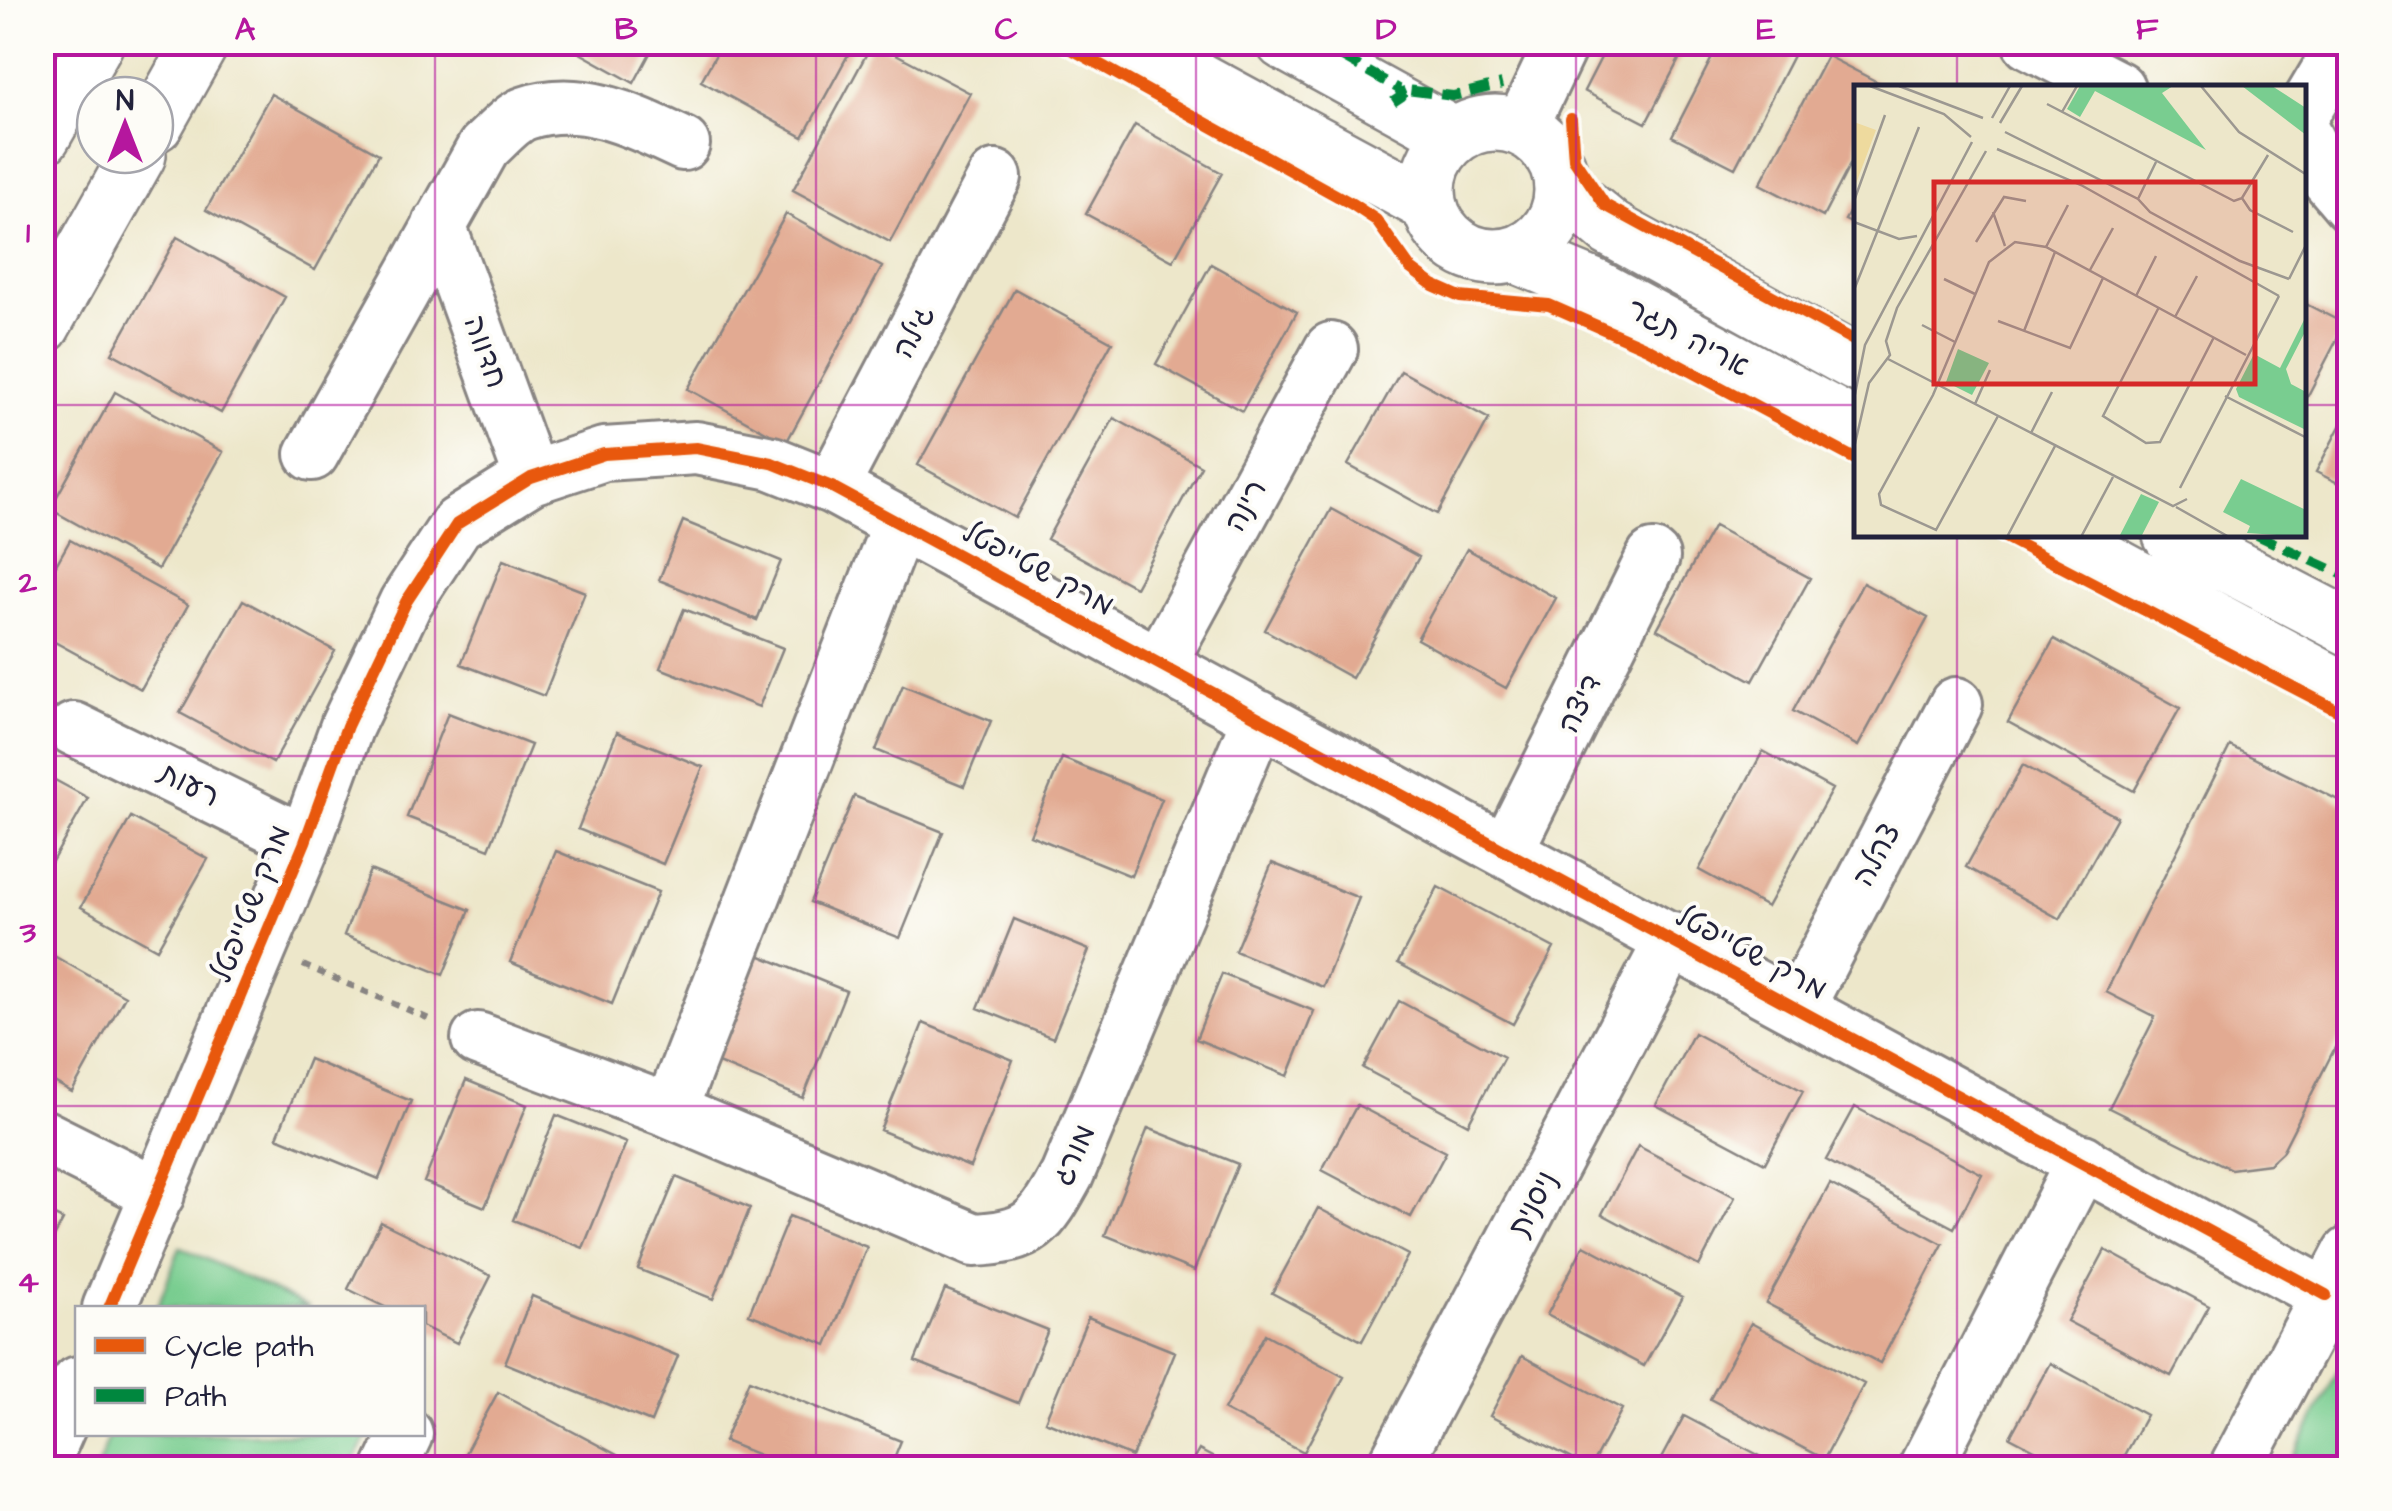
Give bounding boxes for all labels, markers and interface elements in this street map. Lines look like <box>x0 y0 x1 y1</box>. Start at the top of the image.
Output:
text: A <box>235 7 256 52</box>
text: B <box>615 7 638 52</box>
text: C <box>995 7 1018 52</box>
text: D <box>1376 7 1397 52</box>
text: E <box>1757 7 1776 52</box>
text: F <box>2136 7 2159 52</box>
north arrow <box>75 75 175 175</box>
text: N <box>116 82 134 121</box>
inset map <box>1854 85 2307 538</box>
text: 1 <box>26 210 30 255</box>
street label: אריה תגר <box>1619 288 1757 388</box>
street label: גילה <box>883 298 945 366</box>
street label: חדווה <box>453 310 517 394</box>
street label: רינה <box>1215 472 1277 540</box>
street label: מרק שטייפטל <box>955 511 1121 627</box>
text: 2 <box>18 560 38 605</box>
street label: דיצה <box>1548 667 1612 741</box>
street label: רעות <box>150 751 227 818</box>
street label: צהלה <box>1843 816 1911 894</box>
street label: מרק שטייפטל <box>200 819 302 989</box>
street label: מרק שטייפטל <box>1668 895 1834 1011</box>
text: 3 <box>19 910 37 955</box>
street label: מורג <box>1042 1118 1106 1192</box>
street label: ניסנית <box>1498 1163 1568 1245</box>
text: 4 <box>17 1260 39 1305</box>
legend <box>75 1306 425 1436</box>
text: Cycle path <box>165 1326 314 1369</box>
text: Path <box>165 1376 227 1418</box>

